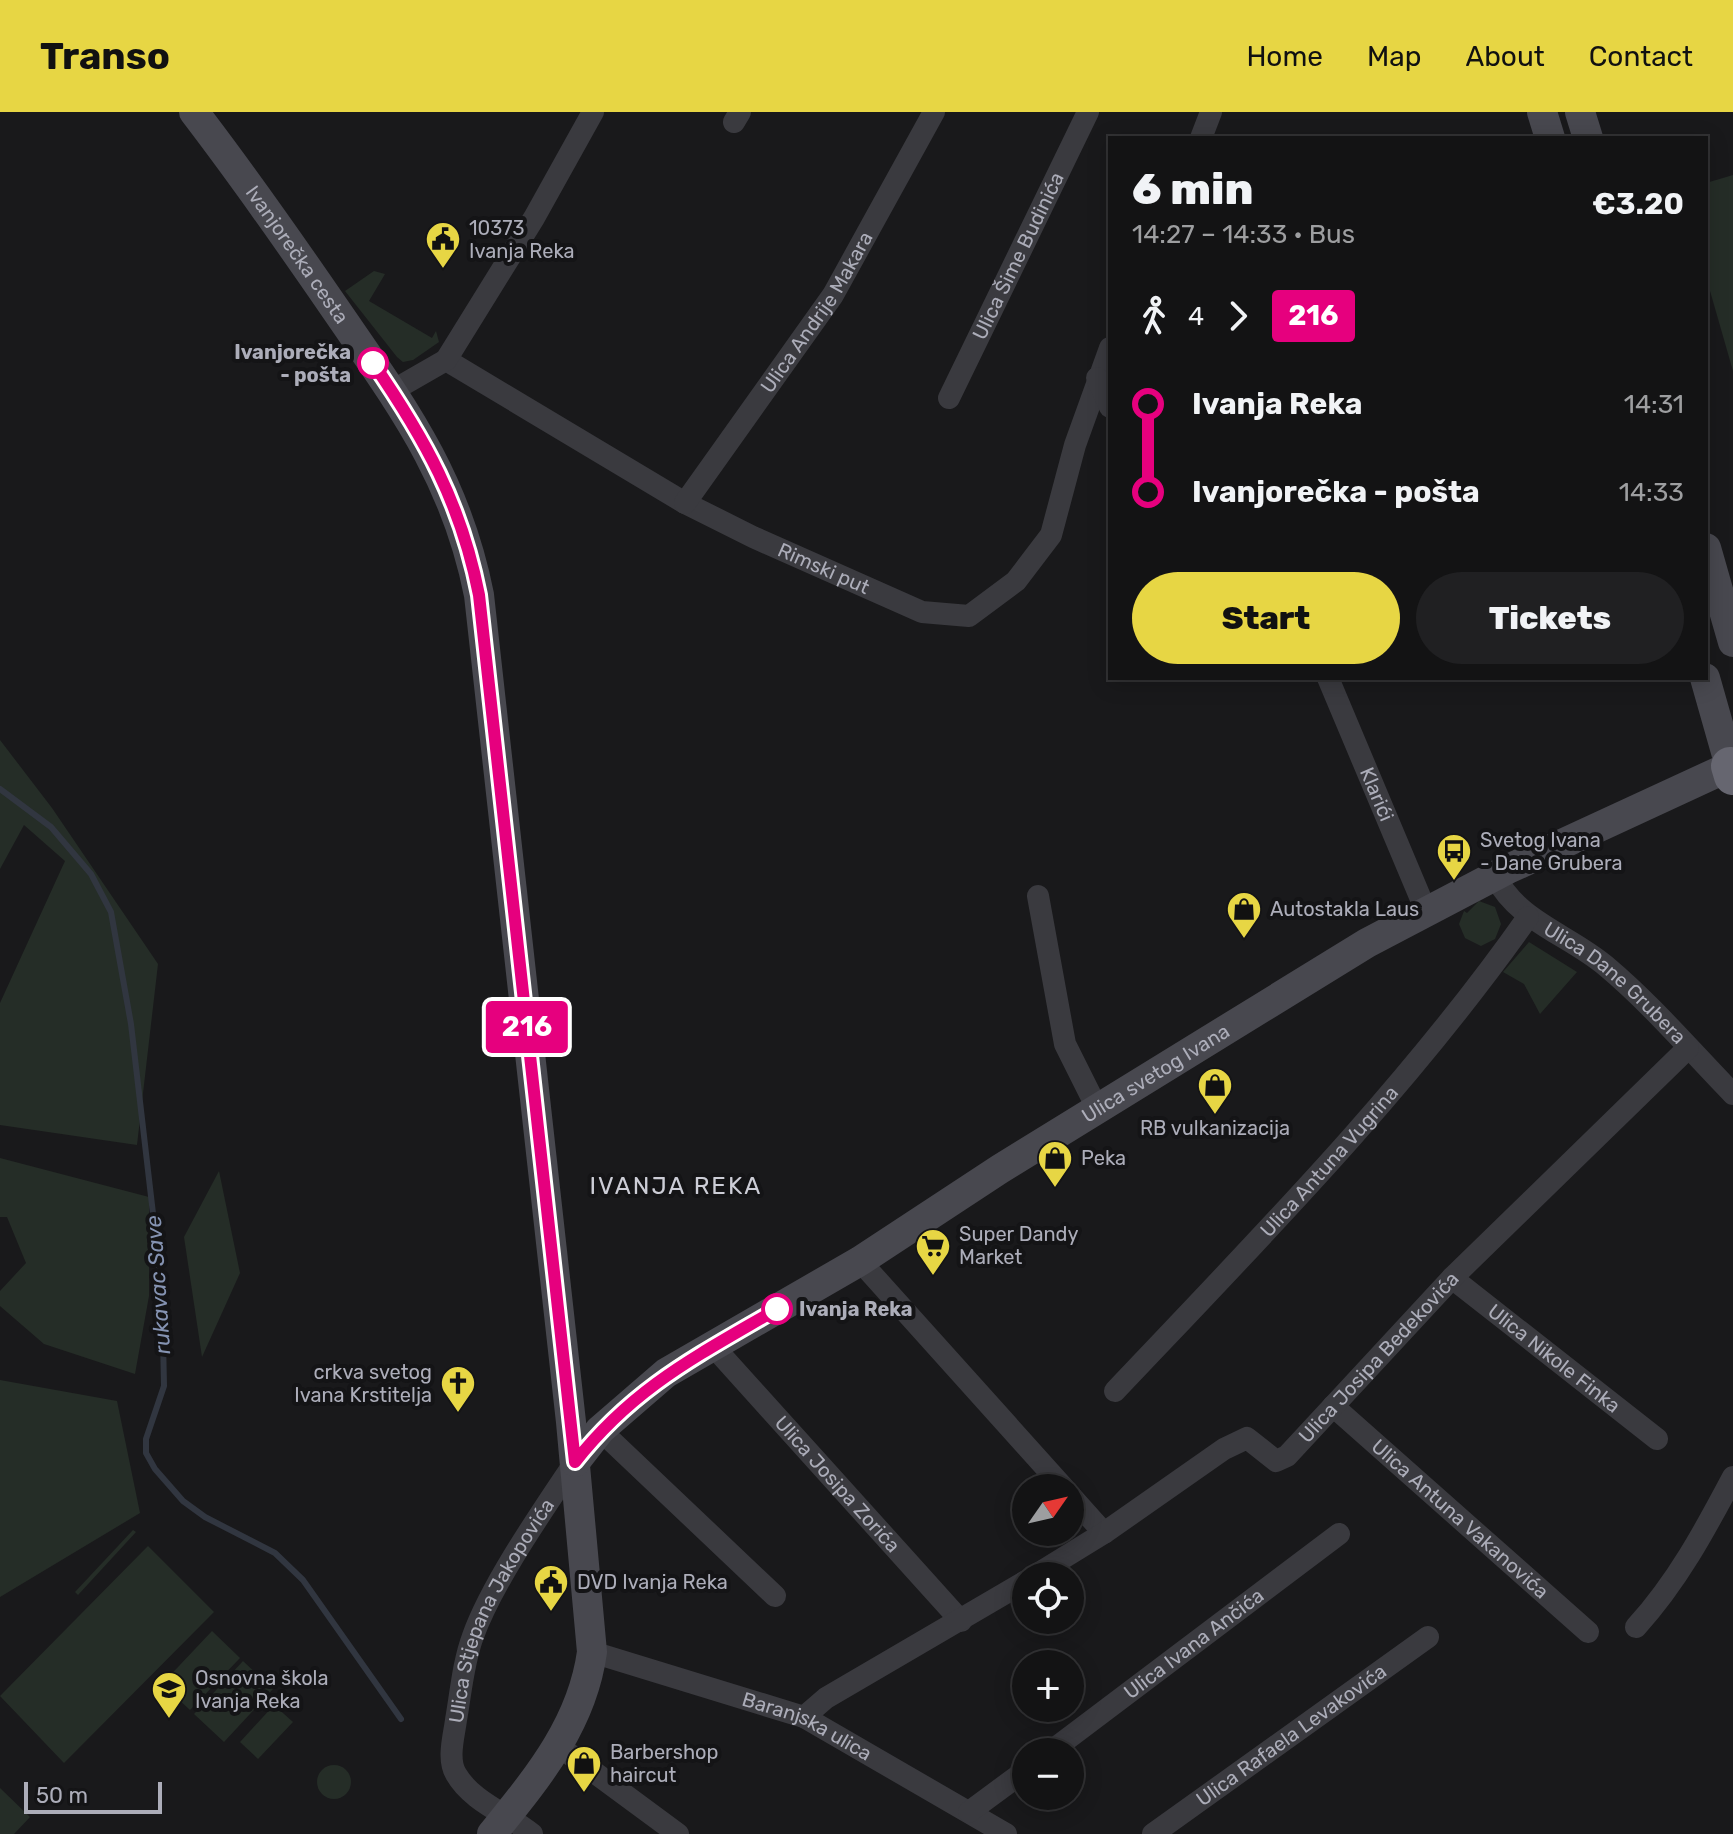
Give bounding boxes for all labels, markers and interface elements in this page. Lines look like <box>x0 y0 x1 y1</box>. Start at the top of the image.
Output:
text: Transo <box>40 33 170 79</box>
text: Home <box>1246 40 1323 73</box>
text: Map <box>1367 40 1421 73</box>
text: About <box>1465 40 1545 73</box>
text: Contact <box>1589 40 1693 73</box>
text: 6 min <box>1132 163 1253 215</box>
street label: Ulica Šime Budinića <box>967 168 1069 344</box>
street label: Ivanjorečka cesta <box>241 181 354 328</box>
text: €3.20 <box>1592 186 1684 222</box>
place label: 10373 Ivanja Reka <box>469 216 575 263</box>
text: 14:27 – 14:33 · Bus <box>1132 219 1355 250</box>
public building icon: 10373 Ivanja Reka <box>424 220 462 270</box>
street label: Ulica Andrije Makara <box>755 227 878 397</box>
icon: walk <box>1132 294 1176 338</box>
icon: forward <box>1216 294 1260 338</box>
text: 216 <box>1288 299 1339 332</box>
text: 4 <box>1188 301 1204 332</box>
place label: Ivanjorečka - pošta <box>234 340 351 387</box>
marker: Ivanjorečka - pošta <box>358 348 388 378</box>
text: Ivanja Reka <box>1192 386 1362 422</box>
text: 14:31 <box>1624 389 1684 420</box>
text: Ivanjorečka - pošta <box>1192 474 1480 510</box>
text: 14:33 <box>1619 477 1684 508</box>
street label: Rimski put <box>774 538 874 599</box>
button: Start <box>1132 572 1400 664</box>
button: Tickets <box>1416 572 1684 664</box>
street label: Klarići <box>1355 764 1399 825</box>
place label: Svetog Ivana - Dane Grubera <box>1480 828 1622 875</box>
bus stop icon: Svetog Ivana - Dane Grubera <box>1435 832 1473 882</box>
shop icon: Autostakla Laus <box>1225 890 1263 940</box>
place label: Autostakla Laus <box>1270 897 1419 921</box>
street label: Ulica Dane Grubera <box>1539 917 1691 1049</box>
line badge: 216 <box>481 1001 573 1053</box>
text: 216 <box>502 1010 552 1043</box>
street label: Ulica svetog Ivana <box>1077 1019 1234 1128</box>
shop icon: RB vulkanizacija <box>1196 1066 1234 1116</box>
street label: Ulica Antuna Vugrina <box>1255 1081 1403 1242</box>
place label: RB vulkanizacija <box>1140 1116 1290 1140</box>
shop icon: Peka <box>1036 1139 1074 1189</box>
place label: Peka <box>1081 1146 1126 1170</box>
district label: IVANJA REKA <box>590 1172 762 1200</box>
water label: rukavac Save <box>140 1215 176 1355</box>
place label: Super Dandy Market <box>959 1222 1079 1269</box>
supermarket icon: Super Dandy Market <box>914 1227 952 1277</box>
street label: Ulica Josipa Bedekovića <box>1294 1267 1464 1448</box>
marker: Ivanja Reka <box>762 1294 792 1324</box>
place label: Ivanja Reka <box>799 1297 913 1321</box>
street label: Ulica Nikole Finka <box>1483 1299 1625 1418</box>
place label: crkva svetog Ivana Krstitelja <box>294 1360 432 1407</box>
church icon: crkva svetog Ivana Krstitelja <box>439 1364 477 1414</box>
street label: Ulica Josipa Zorića <box>770 1411 905 1557</box>
street label: Ulica Antuna Vakanovića <box>1367 1434 1554 1604</box>
north arrow <box>1012 1474 1084 1546</box>
map controls <box>1012 1474 1084 1810</box>
street label: Ulica Stjepana Jakopovića <box>444 1494 559 1725</box>
button: locate <box>1012 1562 1084 1634</box>
public building icon: DVD Ivanja Reka <box>532 1563 570 1613</box>
place label: DVD Ivanja Reka <box>577 1570 728 1594</box>
street label: Ulica Ivana Ančića <box>1119 1583 1268 1704</box>
button: + <box>1012 1650 1084 1722</box>
street label: Ulica Rafaela Levakovića <box>1192 1659 1391 1811</box>
place label: Osnovna škola Ivanja Reka <box>195 1666 329 1713</box>
school or university icon: Osnovna škola Ivanja Reka <box>150 1670 188 1720</box>
street label: Baranjska ulica <box>739 1687 876 1766</box>
button: − <box>1012 1738 1084 1810</box>
place label: Barbershop haircut <box>610 1740 718 1787</box>
shop icon: Barbershop haircut <box>565 1744 603 1794</box>
scale bar <box>24 1778 162 1814</box>
text: 50 m <box>36 1782 88 1809</box>

